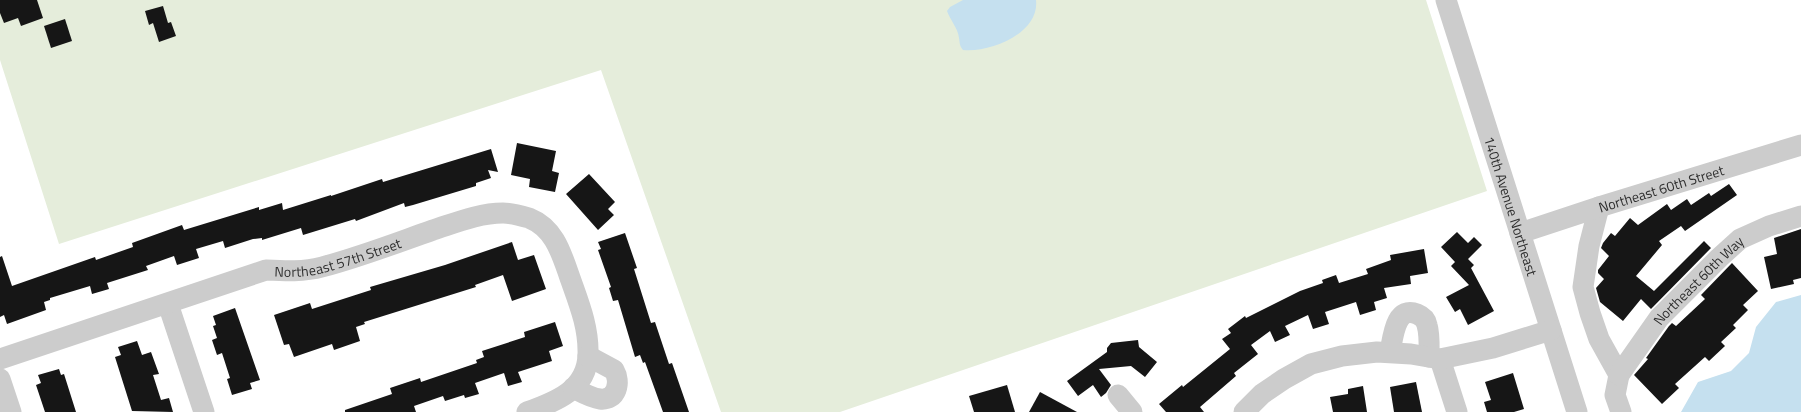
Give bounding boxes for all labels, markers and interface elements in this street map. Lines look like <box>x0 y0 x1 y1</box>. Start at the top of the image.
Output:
street label: 140th Avenue Northeast <box>1479 133 1544 279</box>
street label: Northeast 60th Street <box>1596 159 1726 217</box>
street label: Northeast 60th Way <box>1647 230 1748 329</box>
street label: Northeast 57th Street <box>274 232 404 281</box>

